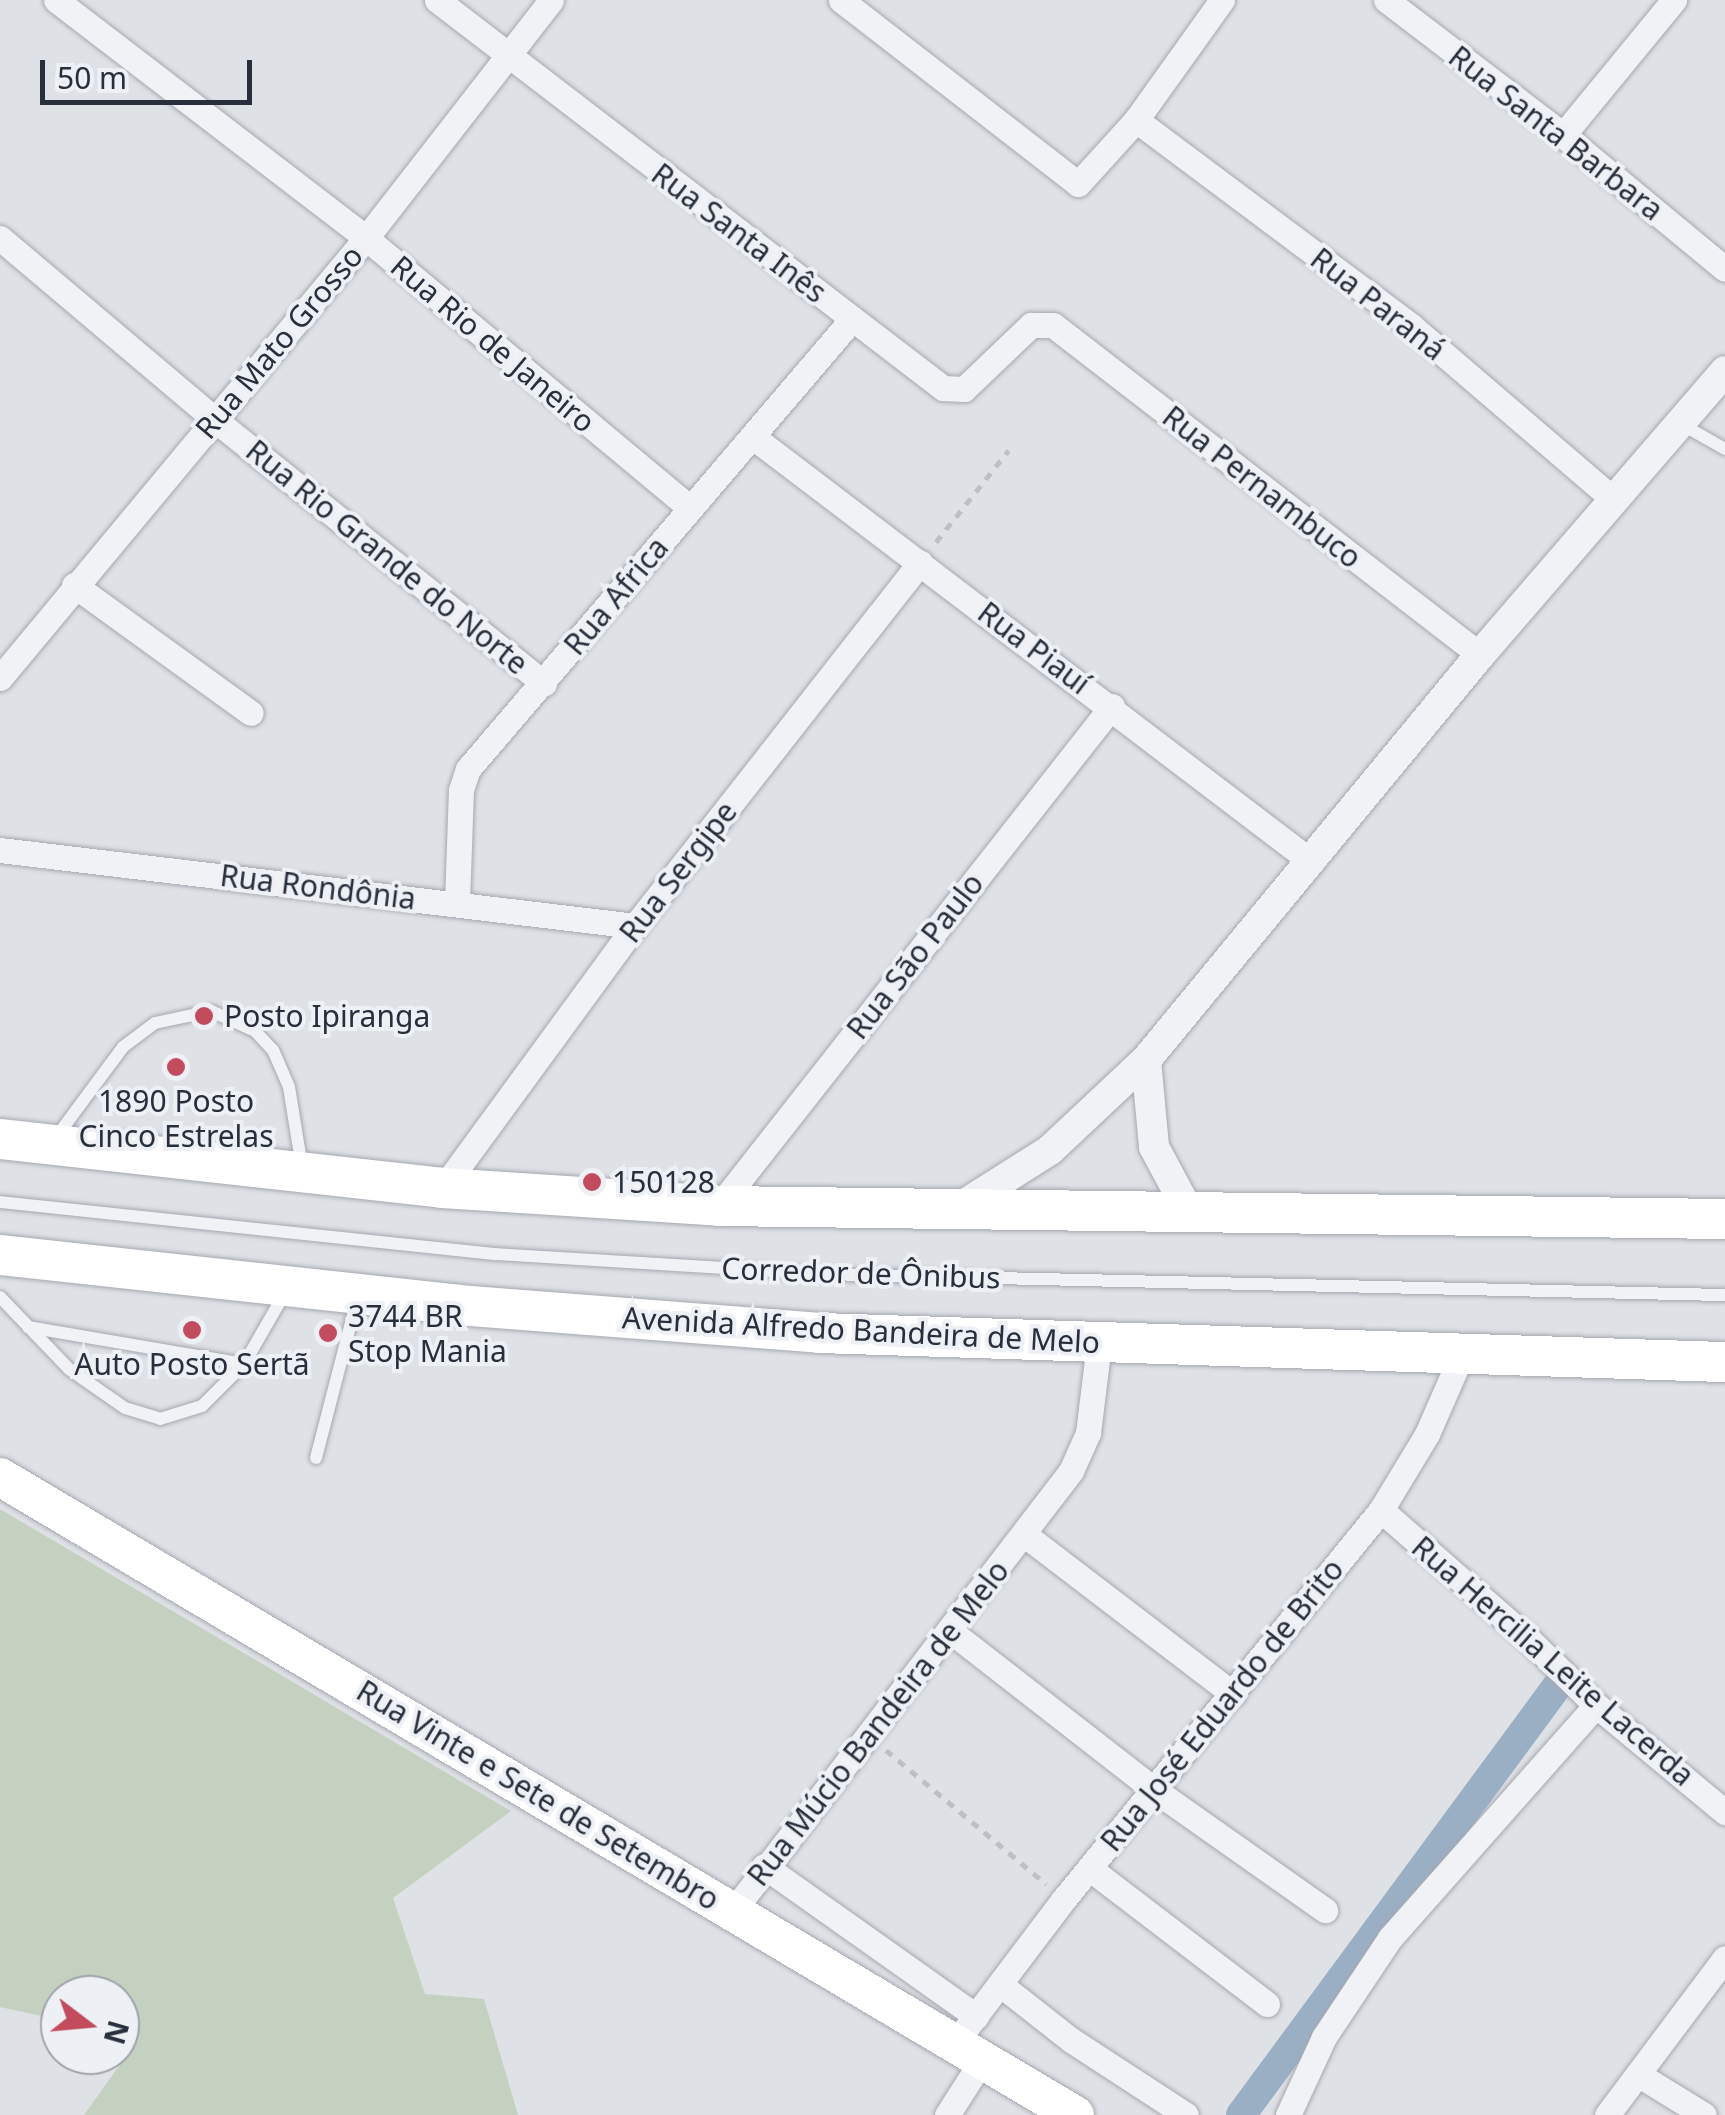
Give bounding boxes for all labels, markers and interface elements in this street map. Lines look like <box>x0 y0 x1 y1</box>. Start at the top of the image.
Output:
street label: Rua Santa Barbara <box>1442 38 1670 228</box>
scale bar <box>45 40 258 102</box>
text: 50 m <box>57 57 127 98</box>
street label: Rua Santa Inês <box>645 156 833 310</box>
street label: Rua Mato Grosso <box>188 238 370 446</box>
street label: Rua Paraná <box>1304 240 1452 368</box>
street label: Rua Rio de Janeiro <box>384 248 602 440</box>
street label: Rua Pernambuco <box>1155 398 1369 576</box>
street label: Rua Rio Grande do Norte <box>239 432 535 682</box>
street label: Rua Africa <box>556 530 676 662</box>
street label: Rua Piauí <box>971 594 1097 702</box>
street label: Rua Sergipe <box>612 794 744 950</box>
street label: Rua Rondônia <box>218 857 418 917</box>
street label: Rua São Paulo <box>839 866 991 1046</box>
place label: Posto Ipiranga <box>224 998 430 1034</box>
marker: Posto Ipiranga <box>193 1005 215 1027</box>
marker: 1890 Posto Cinco Estrelas <box>165 1056 187 1078</box>
place label: 1890 Posto Cinco Estrelas <box>78 1083 274 1154</box>
place label: 150128 <box>612 1164 715 1200</box>
marker: 150128 <box>581 1171 603 1193</box>
street label: Corredor de Ônibus <box>721 1250 1001 1296</box>
place label: 3744 BR Stop Mania <box>348 1298 507 1368</box>
street label: Avenida Alfredo Bandeira de Melo <box>621 1300 1101 1360</box>
marker: Auto Posto Sertã <box>181 1319 203 1341</box>
marker: 3744 BR Stop Mania <box>317 1322 339 1344</box>
place label: Auto Posto Sertã <box>74 1346 310 1382</box>
street label: Rua Hercilia Leite Lacerda <box>1405 1529 1701 1793</box>
street label: Rua José Eduardo de Brito <box>1093 1552 1351 1858</box>
street label: Rua Múcio Bandeira de Melo <box>740 1553 1016 1893</box>
street label: Rua Vinte e Sete de Setembro <box>350 1672 726 1918</box>
north arrow <box>40 1975 140 2075</box>
text: N <box>96 2017 138 2049</box>

